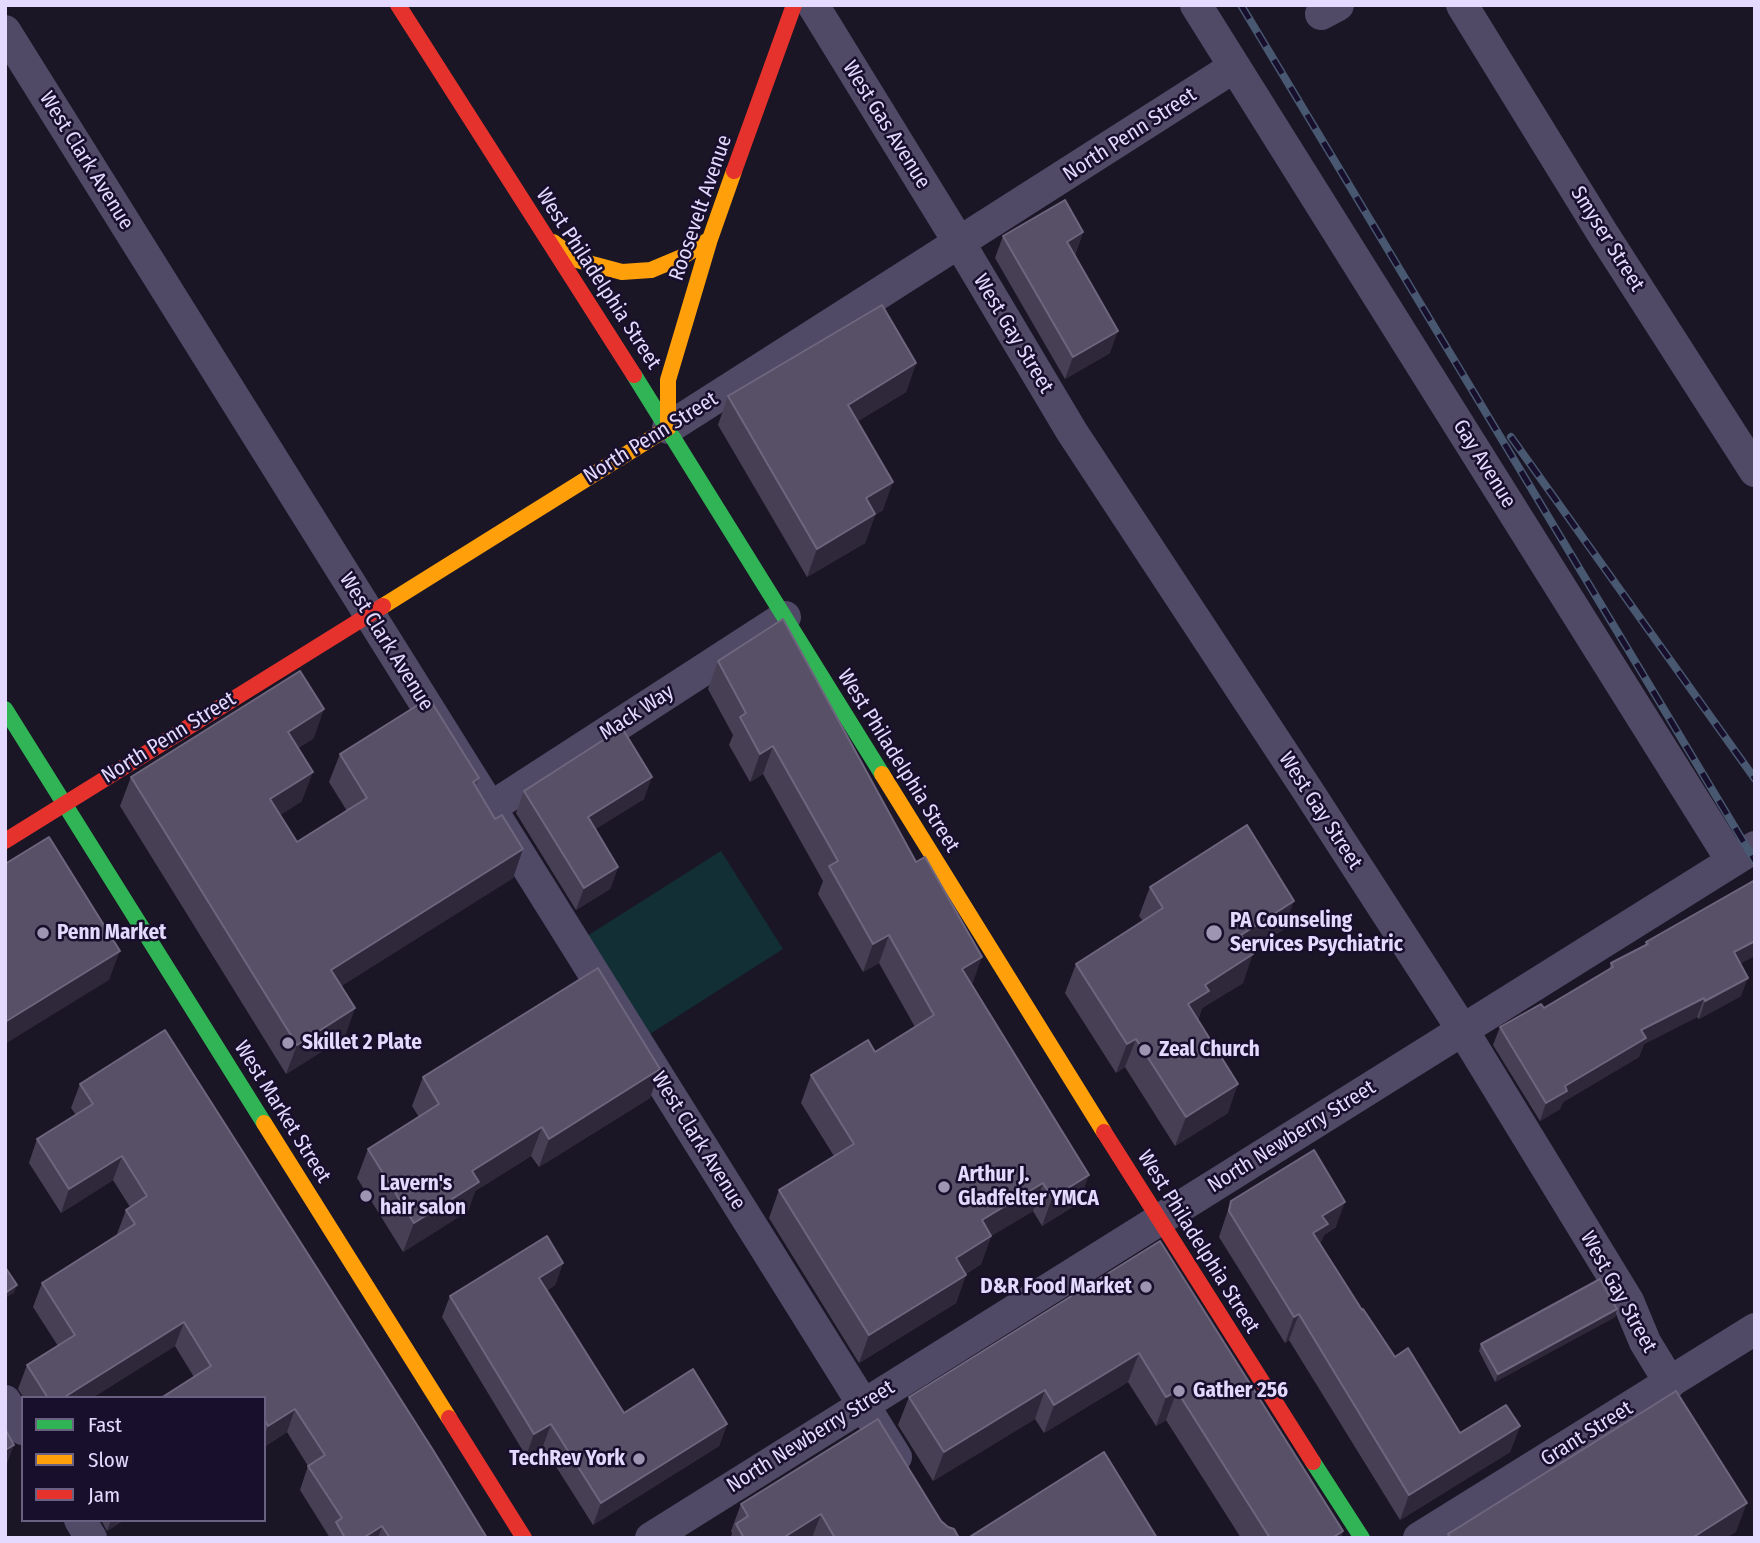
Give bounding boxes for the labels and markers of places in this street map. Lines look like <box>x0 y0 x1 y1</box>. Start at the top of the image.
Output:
place label: PA Counseling Services Psychiatric <box>1230 908 1403 958</box>
place label: Penn Market <box>57 920 167 946</box>
marker: PA Counseling Services Psychiatric <box>1204 923 1224 943</box>
marker: Penn Market <box>35 925 51 941</box>
place label: Skillet 2 Plate <box>302 1030 422 1056</box>
marker: Skillet 2 Plate <box>280 1035 296 1051</box>
place label: Zeal Church <box>1159 1037 1260 1063</box>
marker: Zeal Church <box>1137 1042 1153 1058</box>
place label: Arthur J. Gladfelter YMCA <box>958 1162 1099 1212</box>
place label: Lavern's hair salon <box>380 1171 466 1221</box>
marker: Arthur J. Gladfelter YMCA <box>936 1179 952 1195</box>
marker: Lavern's hair salon <box>358 1188 374 1204</box>
place label: D&R Food Market <box>980 1274 1132 1300</box>
marker: D&R Food Market <box>1138 1279 1154 1295</box>
place label: Gather 256 <box>1193 1378 1288 1404</box>
marker: Gather 256 <box>1171 1383 1187 1399</box>
place label: TechRev York <box>509 1446 625 1472</box>
marker: TechRev York <box>631 1451 647 1467</box>

